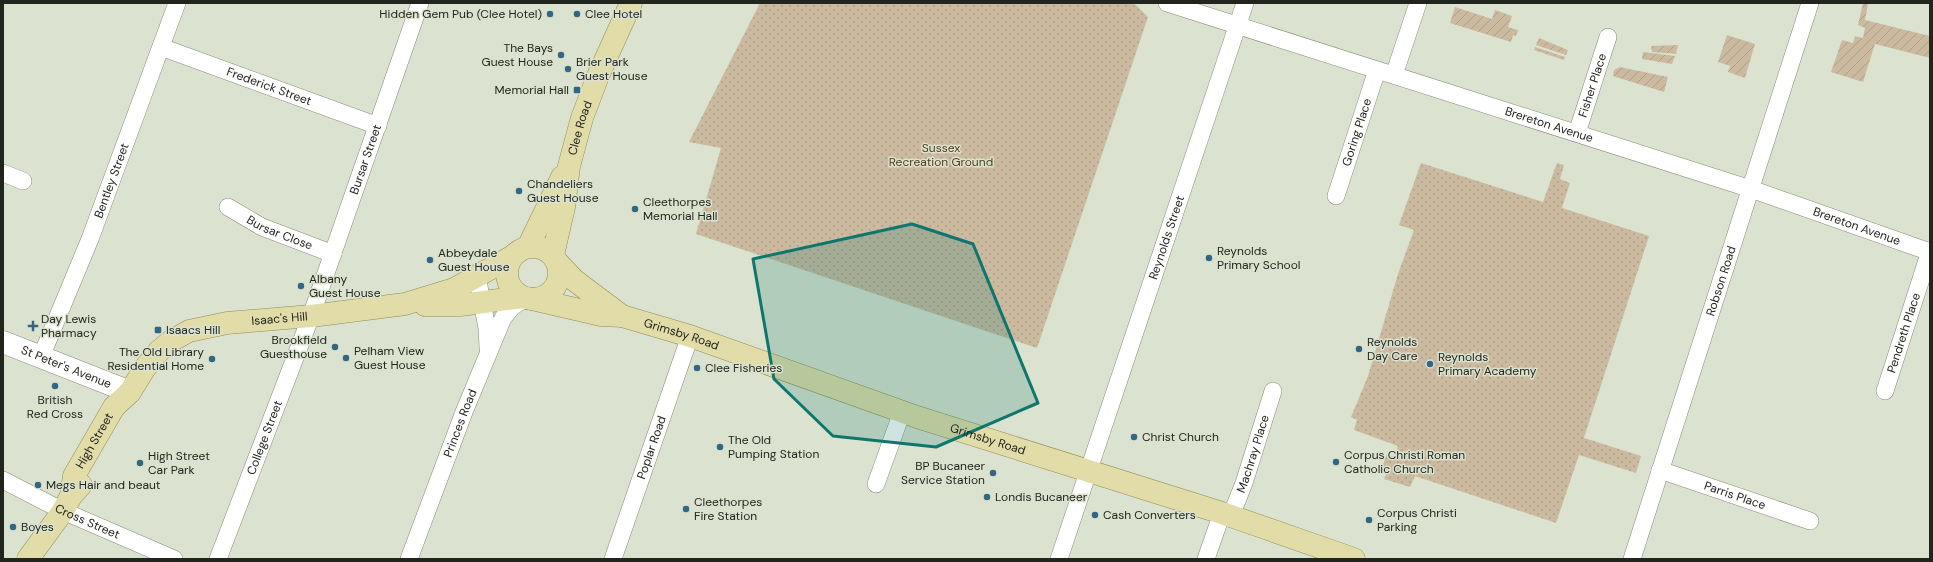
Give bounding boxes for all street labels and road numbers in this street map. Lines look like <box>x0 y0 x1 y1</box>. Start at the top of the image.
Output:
street label: Fisher Place <box>1575 51 1610 120</box>
street label: Frederick Street <box>224 64 314 109</box>
street label: Goring Place <box>1338 96 1375 168</box>
street label: Clee Road <box>564 99 596 157</box>
street label: Brereton Avenue <box>1503 103 1595 146</box>
street label: Bursar Street <box>346 122 385 196</box>
street label: Bentley Street <box>90 141 133 220</box>
street label: Reynolds Street <box>1145 193 1188 282</box>
street label: Brereton Avenue <box>1811 203 1903 249</box>
street label: Bursar Close <box>244 212 315 254</box>
street label: Robson Road <box>1702 244 1740 318</box>
street label: Pendreth Place <box>1883 291 1924 375</box>
street label: Isaac's Hill <box>251 308 308 329</box>
street label: Grimsby Road <box>642 315 721 354</box>
street label: St Peter's Avenue <box>19 342 114 392</box>
street label: Princes Road <box>440 387 481 460</box>
street label: College Street <box>243 398 286 477</box>
street label: High Street <box>72 410 117 472</box>
street label: Machray Place <box>1233 413 1273 495</box>
street label: Poplar Road <box>633 414 670 481</box>
street label: Grimsby Road <box>948 420 1027 459</box>
street label: Parris Place <box>1702 478 1768 513</box>
street label: Cross Street <box>52 500 123 543</box>

